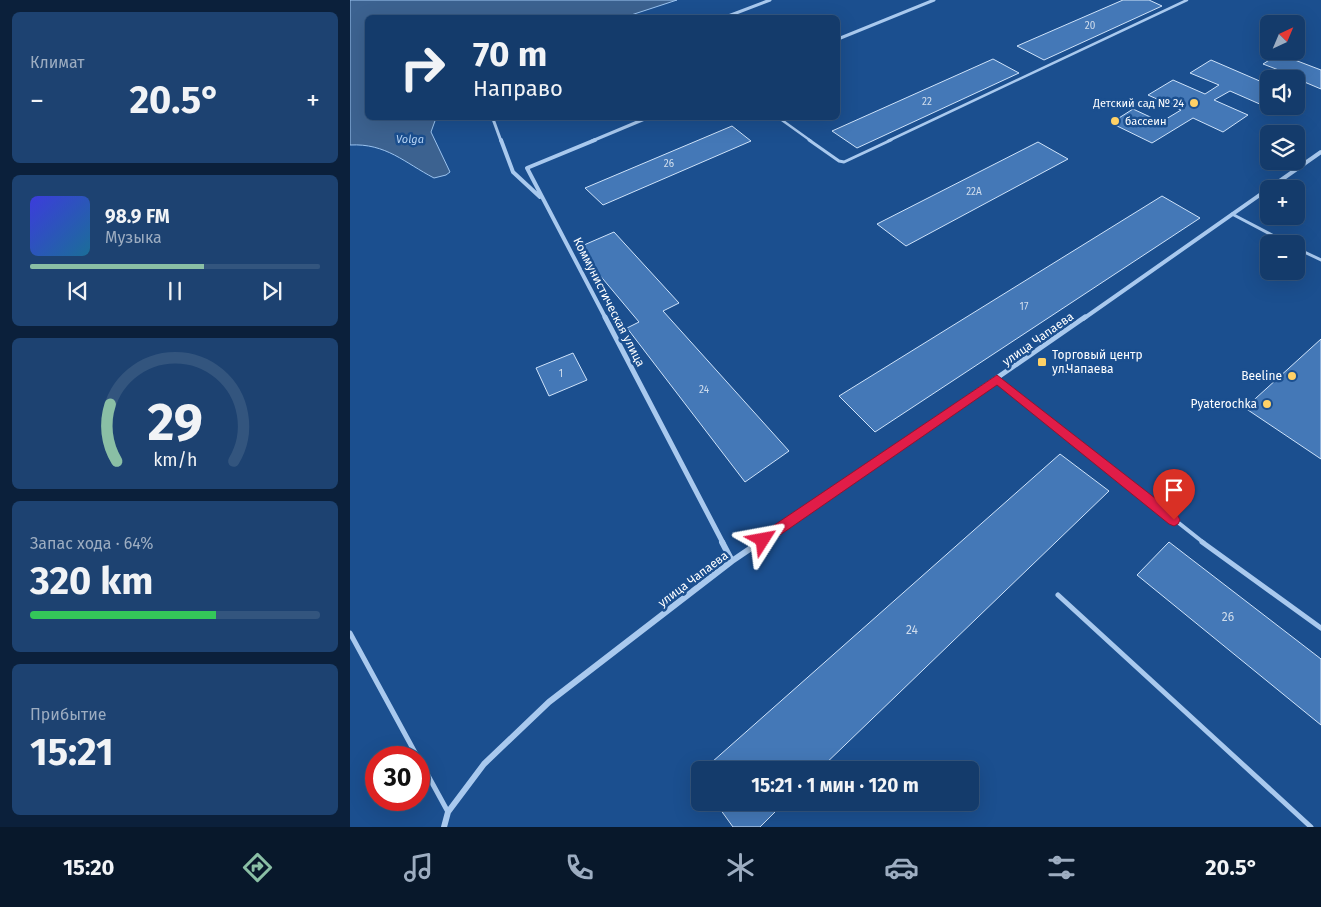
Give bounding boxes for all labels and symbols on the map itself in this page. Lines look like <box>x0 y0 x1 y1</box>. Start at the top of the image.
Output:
north arrow <box>1260 15 1305 60</box>
house number: 20 <box>1085 20 1096 32</box>
house number: 22 <box>922 96 932 108</box>
place label: Детский сад № 24 <box>1092 97 1184 110</box>
marker: Детский сад № 24 <box>1188 97 1200 109</box>
marker: бассеин <box>1109 115 1121 127</box>
place label: бассеин <box>1125 115 1166 128</box>
water label: Volga <box>396 133 424 146</box>
house number: 26 <box>664 158 674 170</box>
house number: 22А <box>966 186 982 198</box>
street label: Коммунистическая улица <box>570 235 648 369</box>
house number: 17 <box>1020 301 1029 313</box>
street label: улица Чапаева <box>1000 309 1076 369</box>
place label: Торговый центр ул.Чапаева <box>1052 348 1143 376</box>
marker: Торговый центр ул.Чапаева <box>1036 356 1048 368</box>
house number: 1 <box>559 368 563 380</box>
place label: Beeline <box>1241 369 1282 383</box>
marker: Beeline <box>1286 370 1298 382</box>
house number: 24 <box>699 384 710 396</box>
place label: Pyaterochka <box>1191 397 1257 411</box>
marker: Pyaterochka <box>1261 398 1273 410</box>
pin <box>1153 469 1195 520</box>
position arrow <box>736 513 788 565</box>
street label: улица Чапаева <box>655 548 731 610</box>
house number: 26 <box>1222 610 1234 624</box>
house number: 24 <box>906 623 919 637</box>
speed limit sign: 30 <box>365 746 430 811</box>

